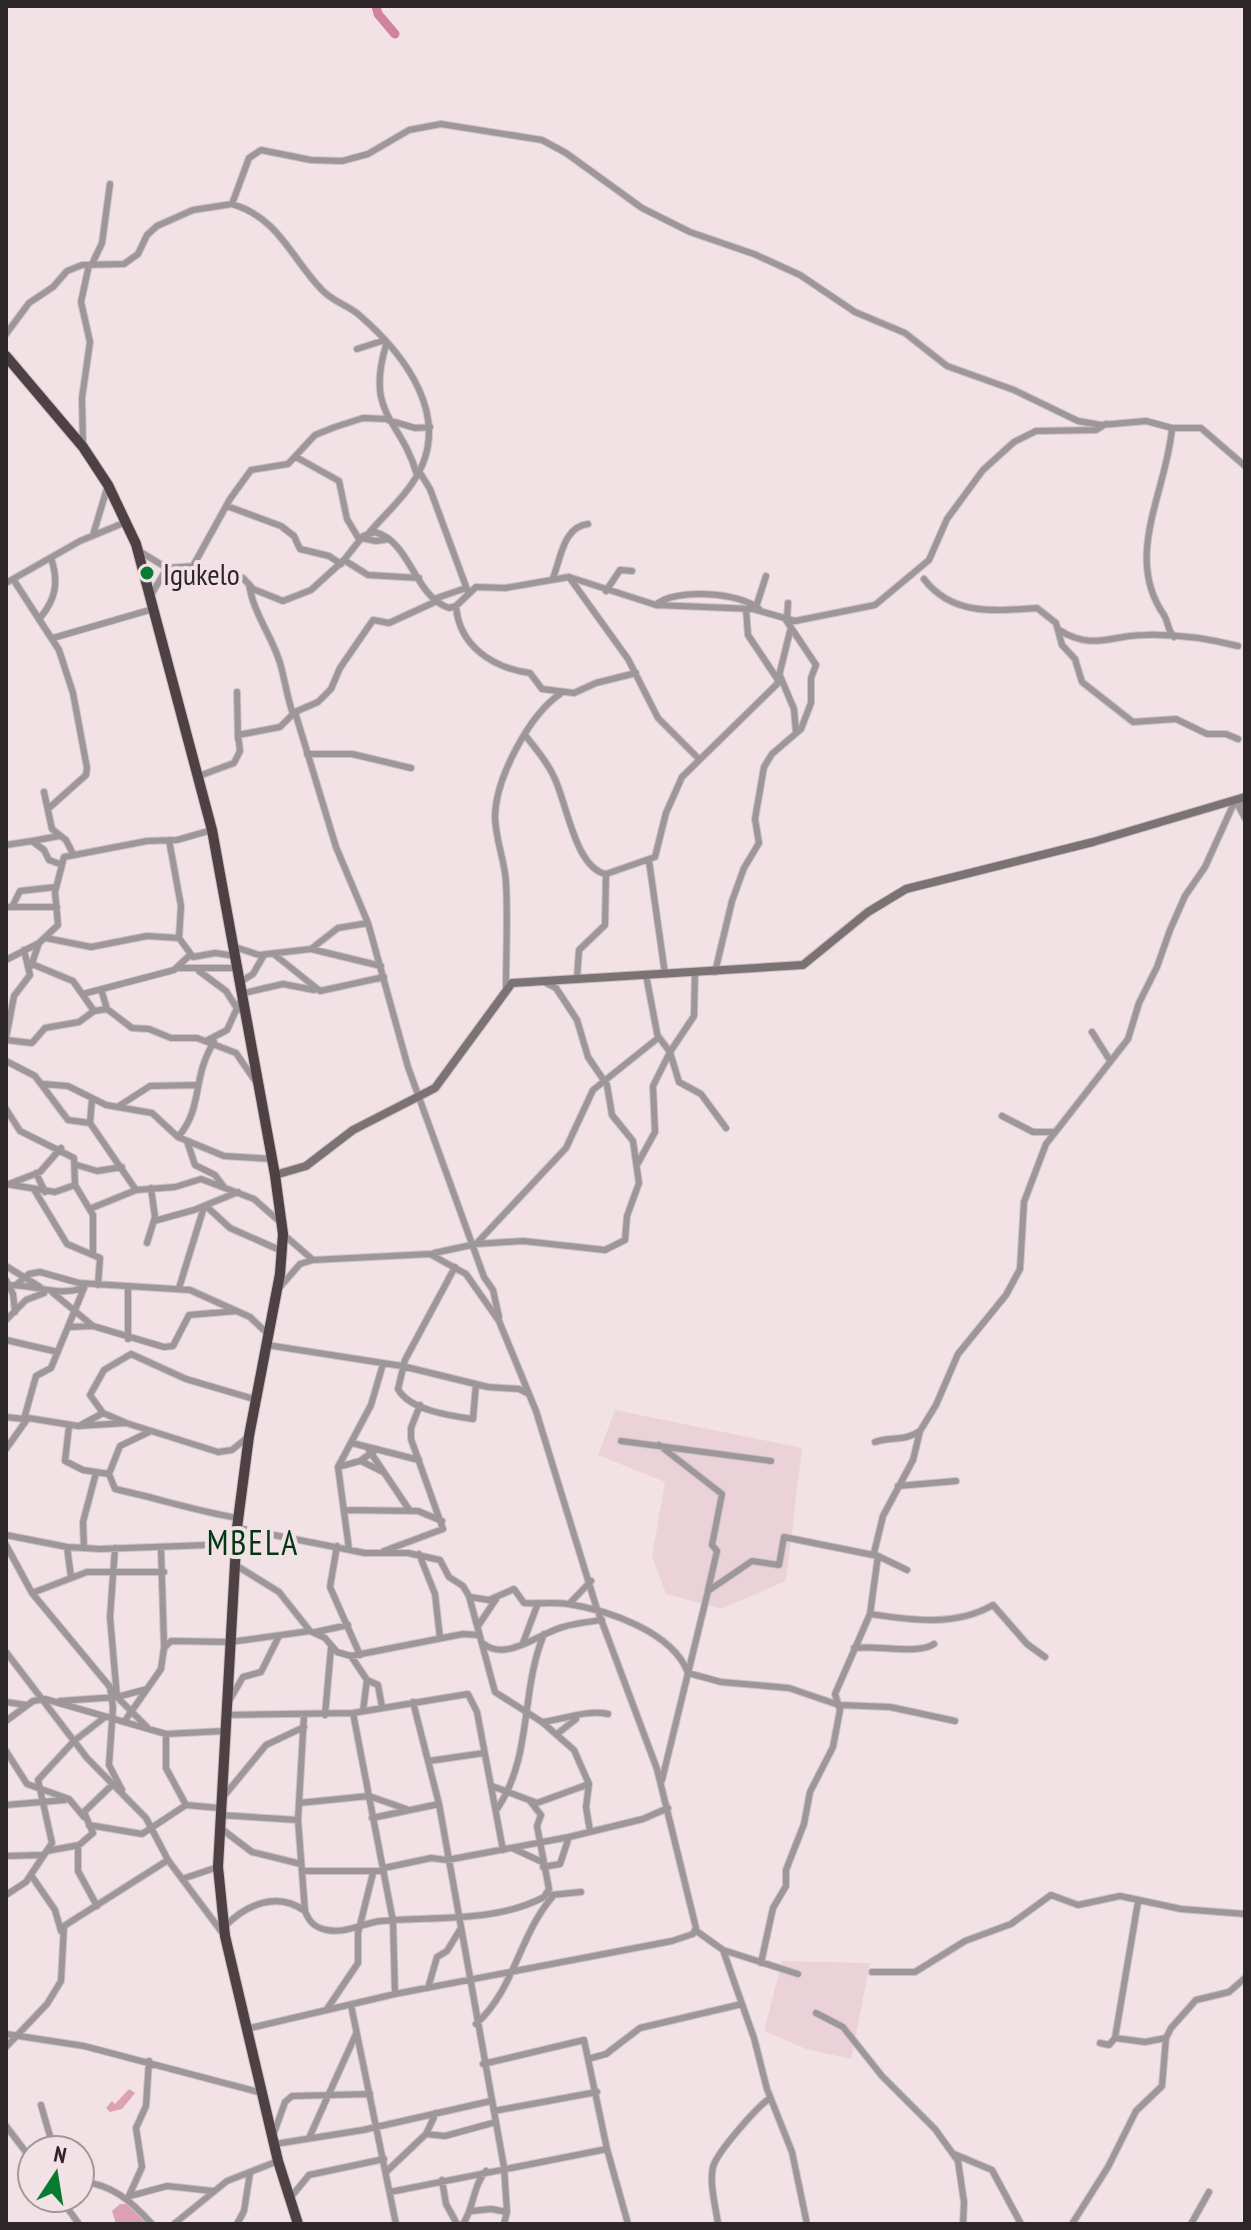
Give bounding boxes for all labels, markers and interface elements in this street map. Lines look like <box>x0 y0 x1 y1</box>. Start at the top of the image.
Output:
place label: Igukelo <box>163 554 240 593</box>
marker: Igukelo <box>138 564 156 582</box>
district label: MBELA <box>207 1520 299 1564</box>
north arrow <box>16 2134 96 2214</box>
text: N <box>51 2140 69 2169</box>

